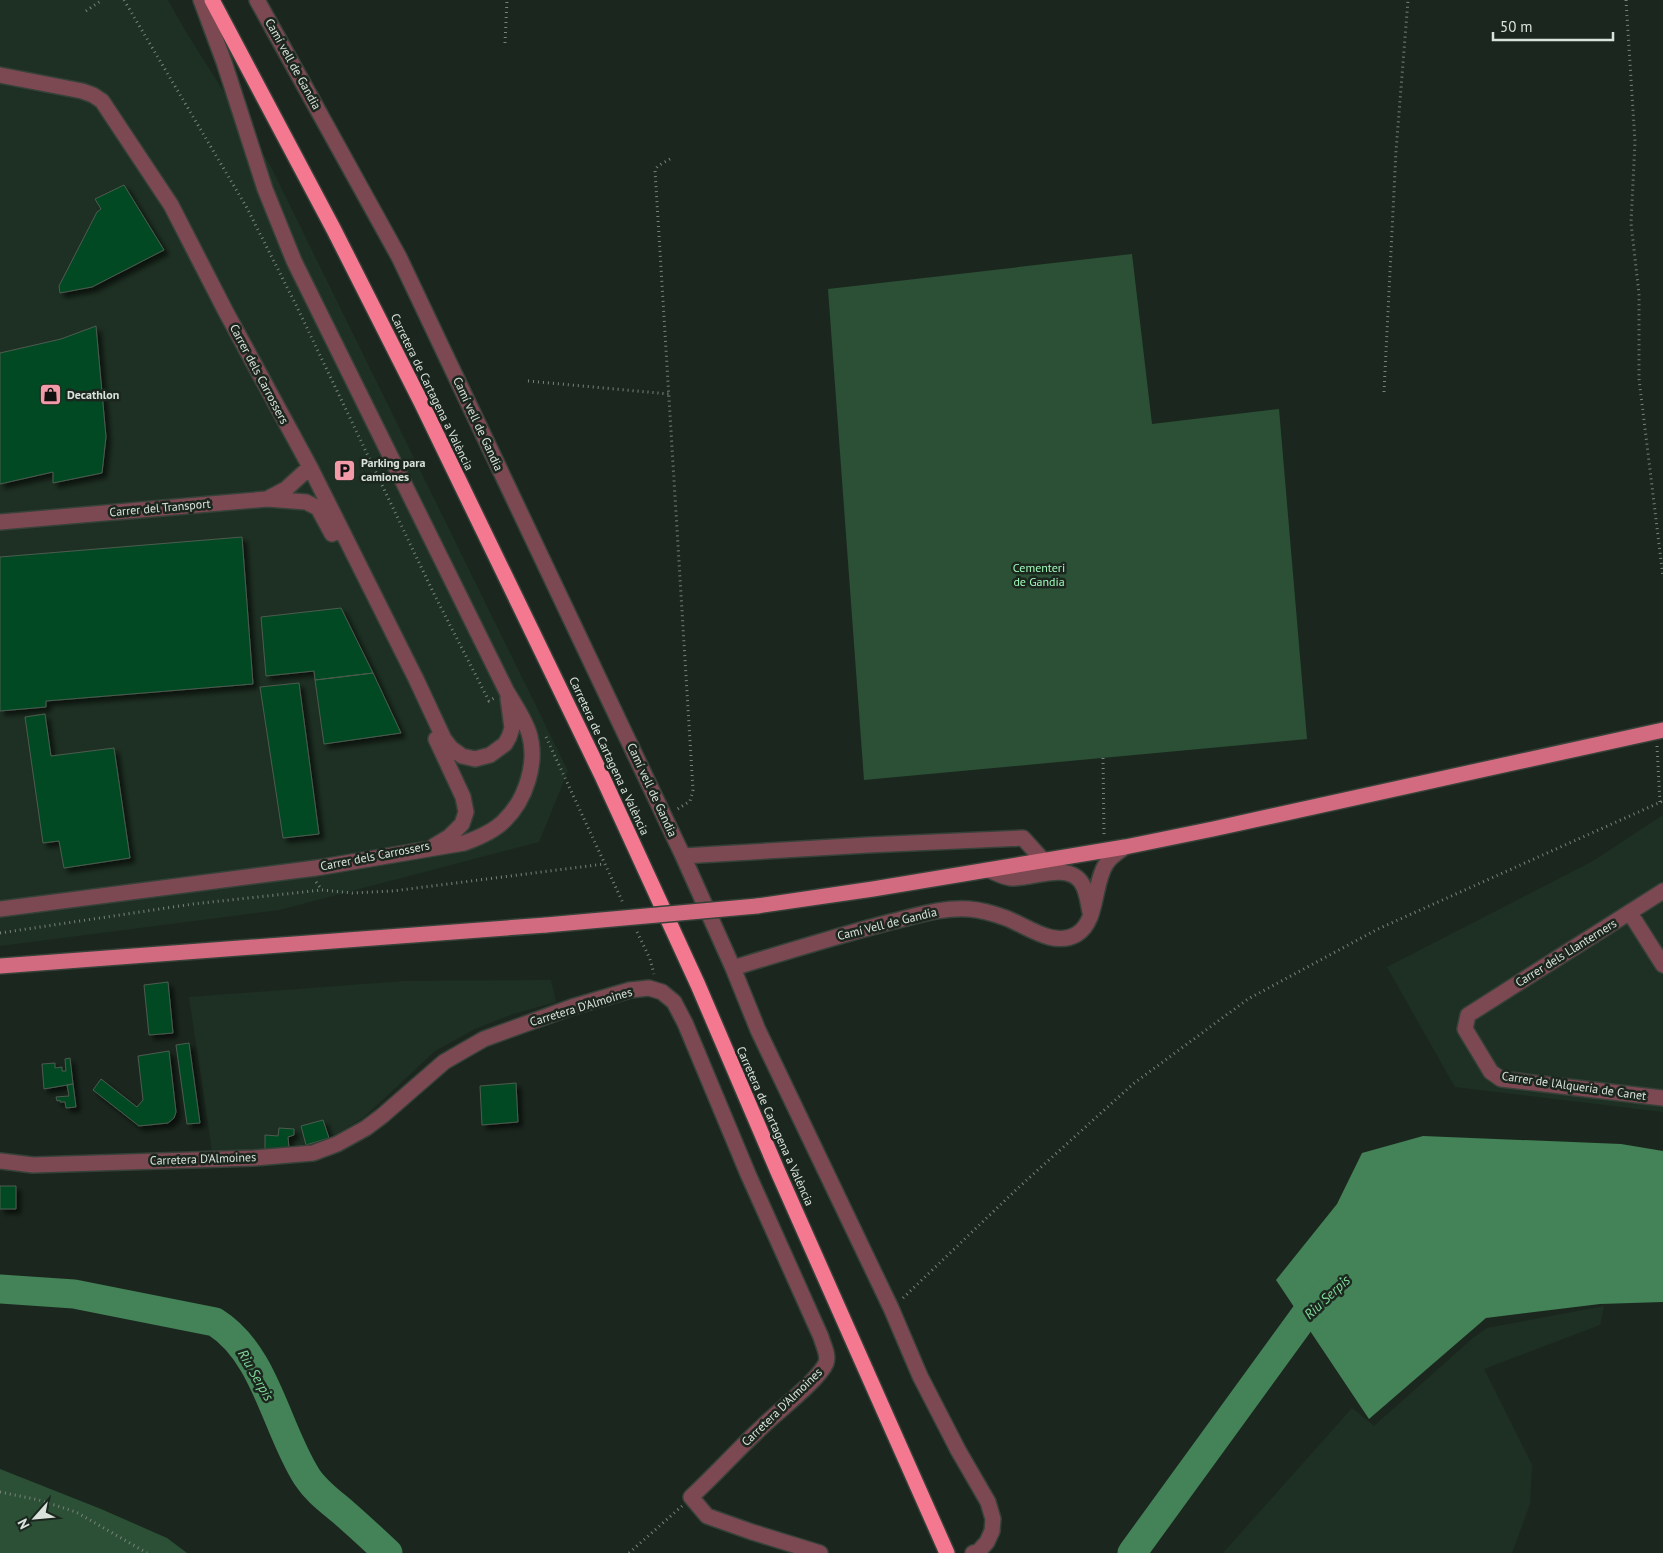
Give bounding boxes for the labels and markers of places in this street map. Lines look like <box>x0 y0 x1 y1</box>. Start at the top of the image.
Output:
shop icon: Decathlon <box>39 383 63 407</box>
place label: Decathlon <box>67 387 119 402</box>
place label: Parking para camiones <box>361 455 425 484</box>
parking icon: Parking para camiones <box>333 458 357 482</box>

